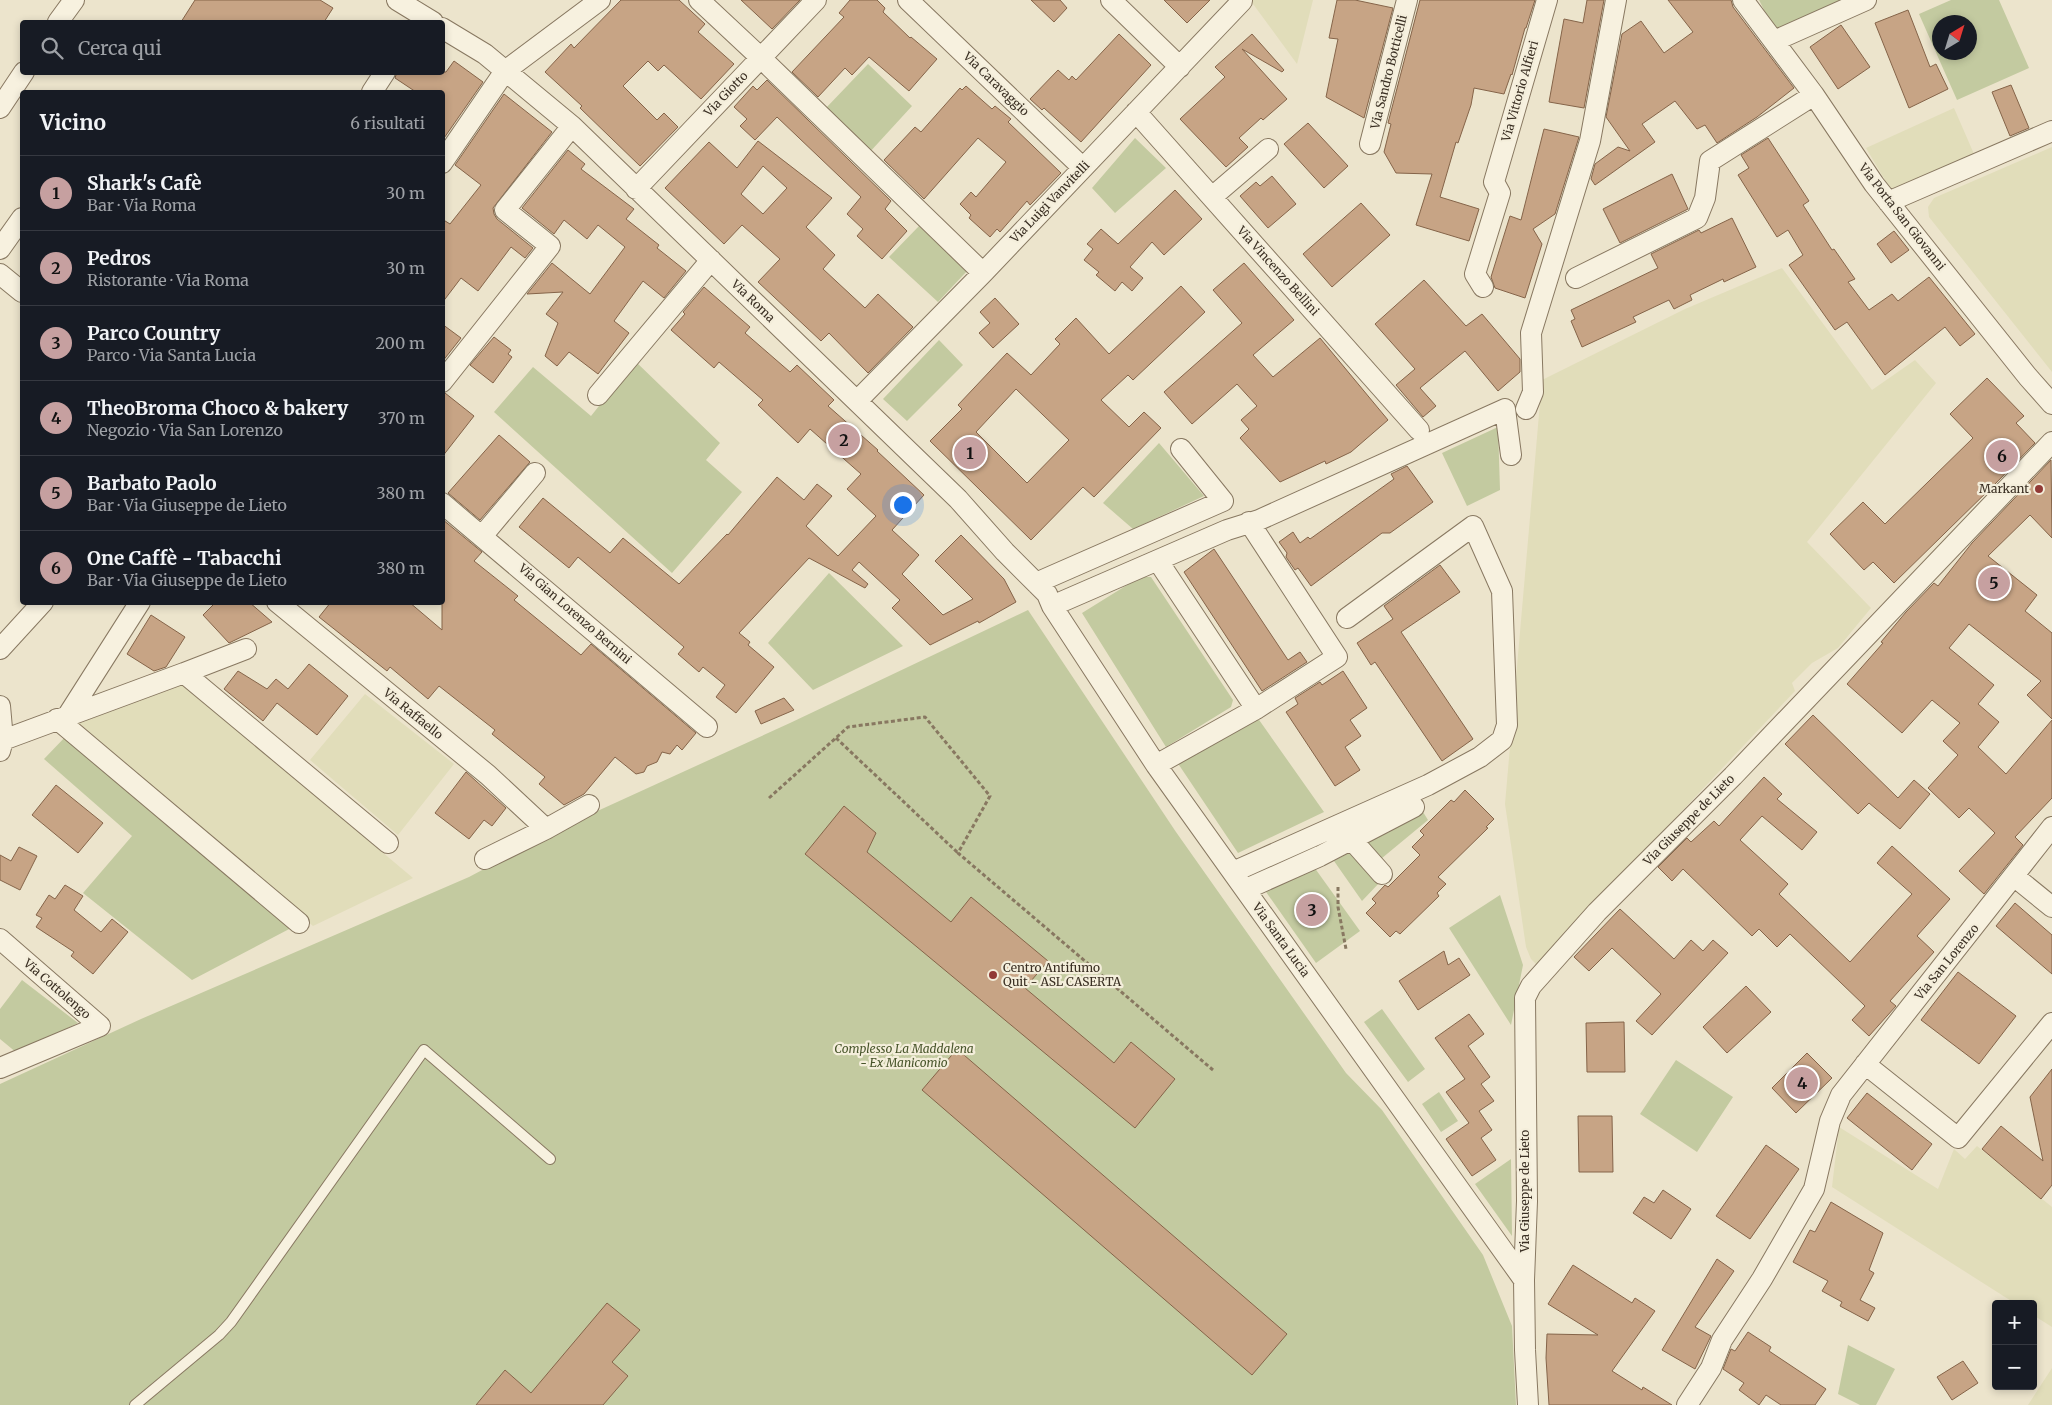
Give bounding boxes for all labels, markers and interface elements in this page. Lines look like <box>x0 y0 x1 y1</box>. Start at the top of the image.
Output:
street label: Via Sandro Botticelli <box>1367 13 1410 132</box>
north arrow <box>1932 15 1977 60</box>
search box <box>20 20 445 75</box>
icon: search <box>38 34 66 62</box>
text: Cerca qui <box>78 36 162 60</box>
street label: Via Vittorio Alfieri <box>1498 39 1541 144</box>
street label: Via Caravaggio <box>960 48 1032 119</box>
street label: Via Giotto <box>700 68 751 120</box>
text: Vicino <box>40 109 106 136</box>
text: 6 risultati <box>350 113 425 133</box>
street label: Via Luigi Vanvitelli <box>1006 158 1093 246</box>
street label: Via Porta San Giovanni <box>1855 159 1949 273</box>
text: Shark's Cafè <box>87 171 202 195</box>
text: 1 <box>52 183 60 203</box>
text: 30 m <box>386 183 425 203</box>
text: Bar · Via Roma <box>87 195 196 215</box>
street label: Via Vincenzo Bellini <box>1234 222 1322 319</box>
text: Pedros <box>87 246 151 270</box>
text: 2 <box>51 258 61 278</box>
text: 30 m <box>386 258 425 278</box>
text: Ristorante · Via Roma <box>87 270 249 290</box>
street label: Via Roma <box>728 276 779 325</box>
text: Parco Country <box>87 321 220 345</box>
text: 3 <box>51 333 61 353</box>
text: 200 m <box>375 333 425 353</box>
text: Parco · Via Santa Lucia <box>87 345 256 365</box>
text: TheoBroma Choco & bakery <box>87 396 348 420</box>
text: 4 <box>51 408 61 428</box>
text: 370 m <box>378 408 425 428</box>
text: Negozio · Via San Lorenzo <box>87 420 283 440</box>
pin: 2 <box>828 421 860 459</box>
pin: 1 <box>954 434 986 472</box>
pin: 6 <box>1986 437 2018 475</box>
text: Barbato Paolo <box>87 471 217 495</box>
place label: Markant <box>1979 481 2029 496</box>
text: 5 <box>51 483 61 503</box>
text: 380 m <box>377 483 425 503</box>
marker: Markant <box>2033 483 2045 495</box>
your location <box>890 492 916 518</box>
text: Bar · Via Giuseppe de Lieto <box>87 495 287 515</box>
text: One Caffè - Tabacchi <box>87 546 282 570</box>
text: 6 <box>51 558 61 578</box>
text: 380 m <box>377 558 425 578</box>
street label: Via Gian Lorenzo Bernini <box>515 560 635 667</box>
pin: 5 <box>1978 564 2010 602</box>
text: Bar · Via Giuseppe de Lieto <box>87 570 287 590</box>
street label: Via Raffaello <box>380 684 446 742</box>
street label: Via Giuseppe de Lieto <box>1639 771 1737 869</box>
pin: 3 <box>1296 891 1328 929</box>
street label: Via Santa Lucia <box>1249 899 1314 980</box>
street label: Via San Lorenzo <box>1911 921 1982 1003</box>
street label: Via Cottolengo <box>20 955 94 1022</box>
place label: Centro Antifumo Quit - ASL CASERTA <box>1003 960 1122 989</box>
marker: Centro Antifumo Quit - ASL CASERTA <box>987 969 999 981</box>
park label: Complesso La Maddalena - Ex Manicomio <box>834 1041 974 1070</box>
pin: 4 <box>1786 1064 1818 1102</box>
street label: Via Giuseppe de Lieto <box>1517 1130 1532 1253</box>
map controls <box>1992 1300 2037 1390</box>
button: + <box>1992 1300 2037 1345</box>
button: − <box>1992 1345 2037 1390</box>

